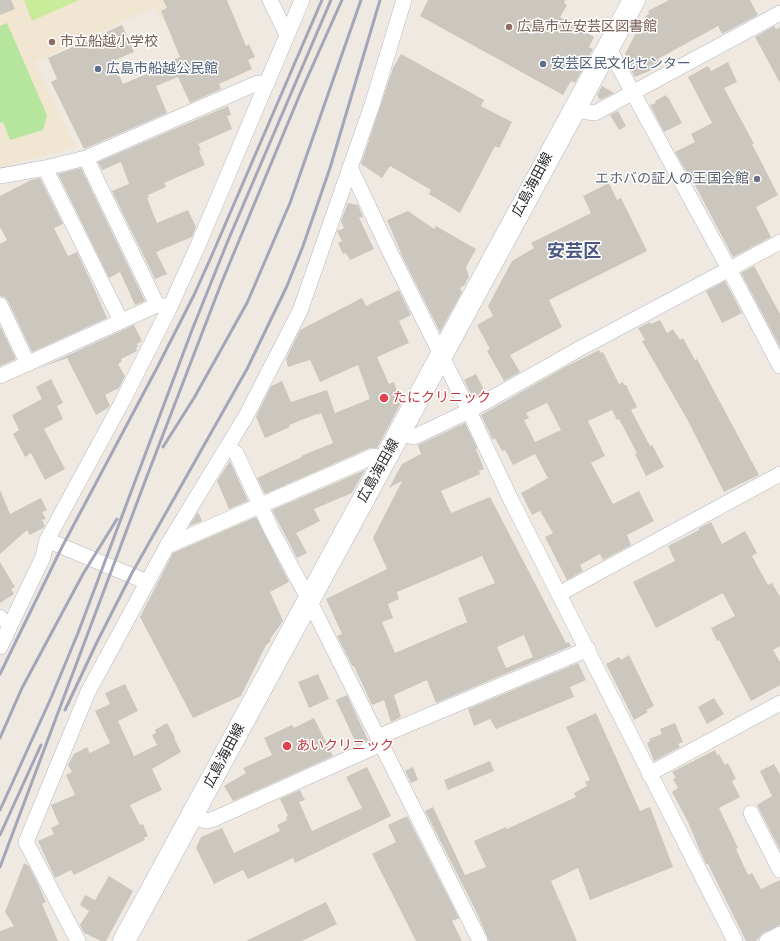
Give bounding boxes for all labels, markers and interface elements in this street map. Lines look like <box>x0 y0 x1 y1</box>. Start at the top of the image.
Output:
place label: 広島市立安芸区図書館 <box>517 19 657 35</box>
marker: 広島市立安芸区図書館 <box>504 22 514 32</box>
place label: 市立船越小学校 <box>60 34 158 50</box>
marker: 市立船越小学校 <box>47 37 57 47</box>
place label: 安芸区民文化センター <box>551 56 691 72</box>
marker: 安芸区民文化センター <box>538 59 548 69</box>
place label: 広島市船越公民館 <box>106 61 218 77</box>
marker: 広島市船越公民館 <box>93 64 103 74</box>
street label: 広島海田線 <box>509 150 557 220</box>
place label: エホバの証人の王国会館 <box>595 171 749 187</box>
marker: エホバの証人の王国会館 <box>752 174 762 184</box>
district label: 安芸区 <box>547 241 601 263</box>
place label: たにクリニック <box>393 390 491 406</box>
marker: たにクリニック <box>378 392 390 404</box>
street label: 広島海田線 <box>355 436 403 506</box>
street label: 広島海田線 <box>201 721 249 791</box>
place label: あいクリニック <box>296 738 394 754</box>
marker: あいクリニック <box>281 740 293 752</box>

